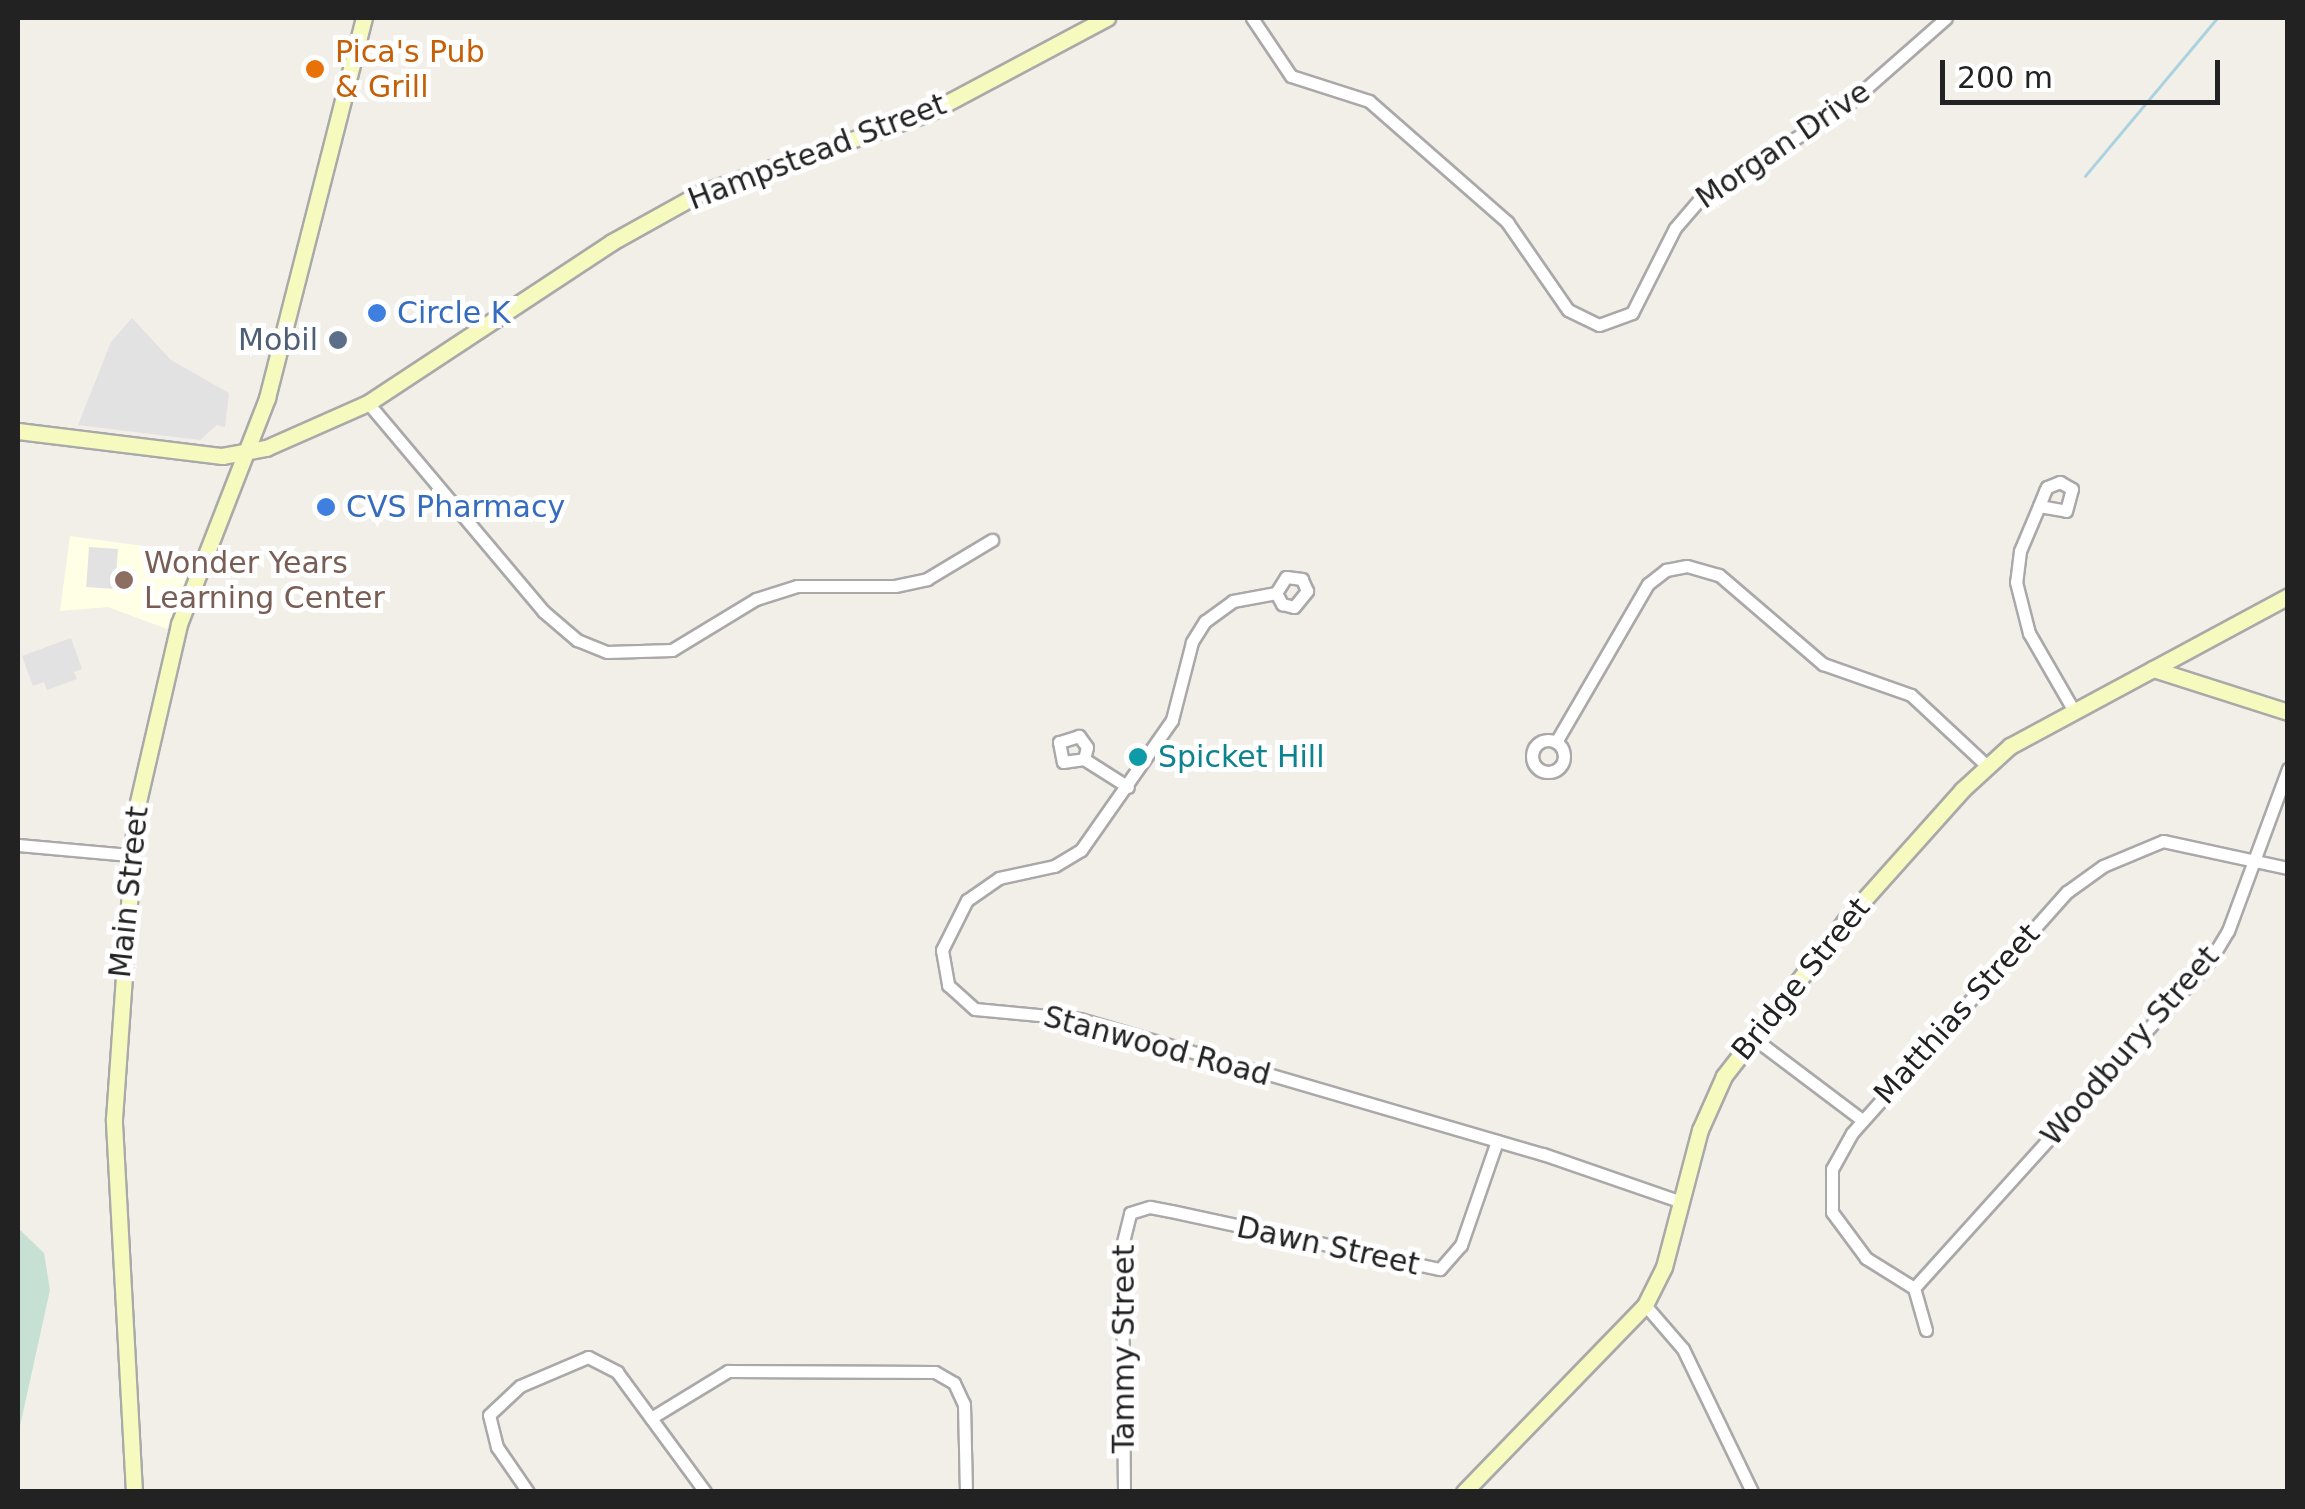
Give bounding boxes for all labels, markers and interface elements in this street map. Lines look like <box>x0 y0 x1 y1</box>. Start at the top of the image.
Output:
place label: Pica's Pub & Grill <box>335 34 485 104</box>
scale bar <box>1945 40 2225 102</box>
marker: Pica's Pub & Grill <box>304 58 326 80</box>
text: 200 m <box>1957 60 2053 95</box>
street label: Morgan Drive <box>1689 74 1877 216</box>
street label: Hampstead Street <box>683 86 951 218</box>
place label: Circle K <box>397 295 510 331</box>
marker: Circle K <box>366 302 388 324</box>
place label: Mobil <box>238 322 318 358</box>
marker: Mobil <box>327 329 349 351</box>
place label: CVS Pharmacy <box>346 489 565 525</box>
marker: CVS Pharmacy <box>315 496 337 518</box>
place label: Wonder Years Learning Center <box>144 545 385 616</box>
marker: Wonder Years Learning Center <box>113 569 135 591</box>
place label: Spicket Hill <box>1158 739 1325 775</box>
marker: Spicket Hill <box>1127 746 1149 768</box>
street label: Main Street <box>102 804 156 980</box>
street label: Bridge Street <box>1725 891 1877 1067</box>
street label: Matthias Street <box>1867 917 2047 1111</box>
street label: Woodbury Street <box>2034 939 2226 1153</box>
street label: Stanwood Road <box>1040 998 1274 1094</box>
street label: Dawn Street <box>1233 1209 1423 1283</box>
street label: Tammy Street <box>1106 1245 1142 1453</box>

